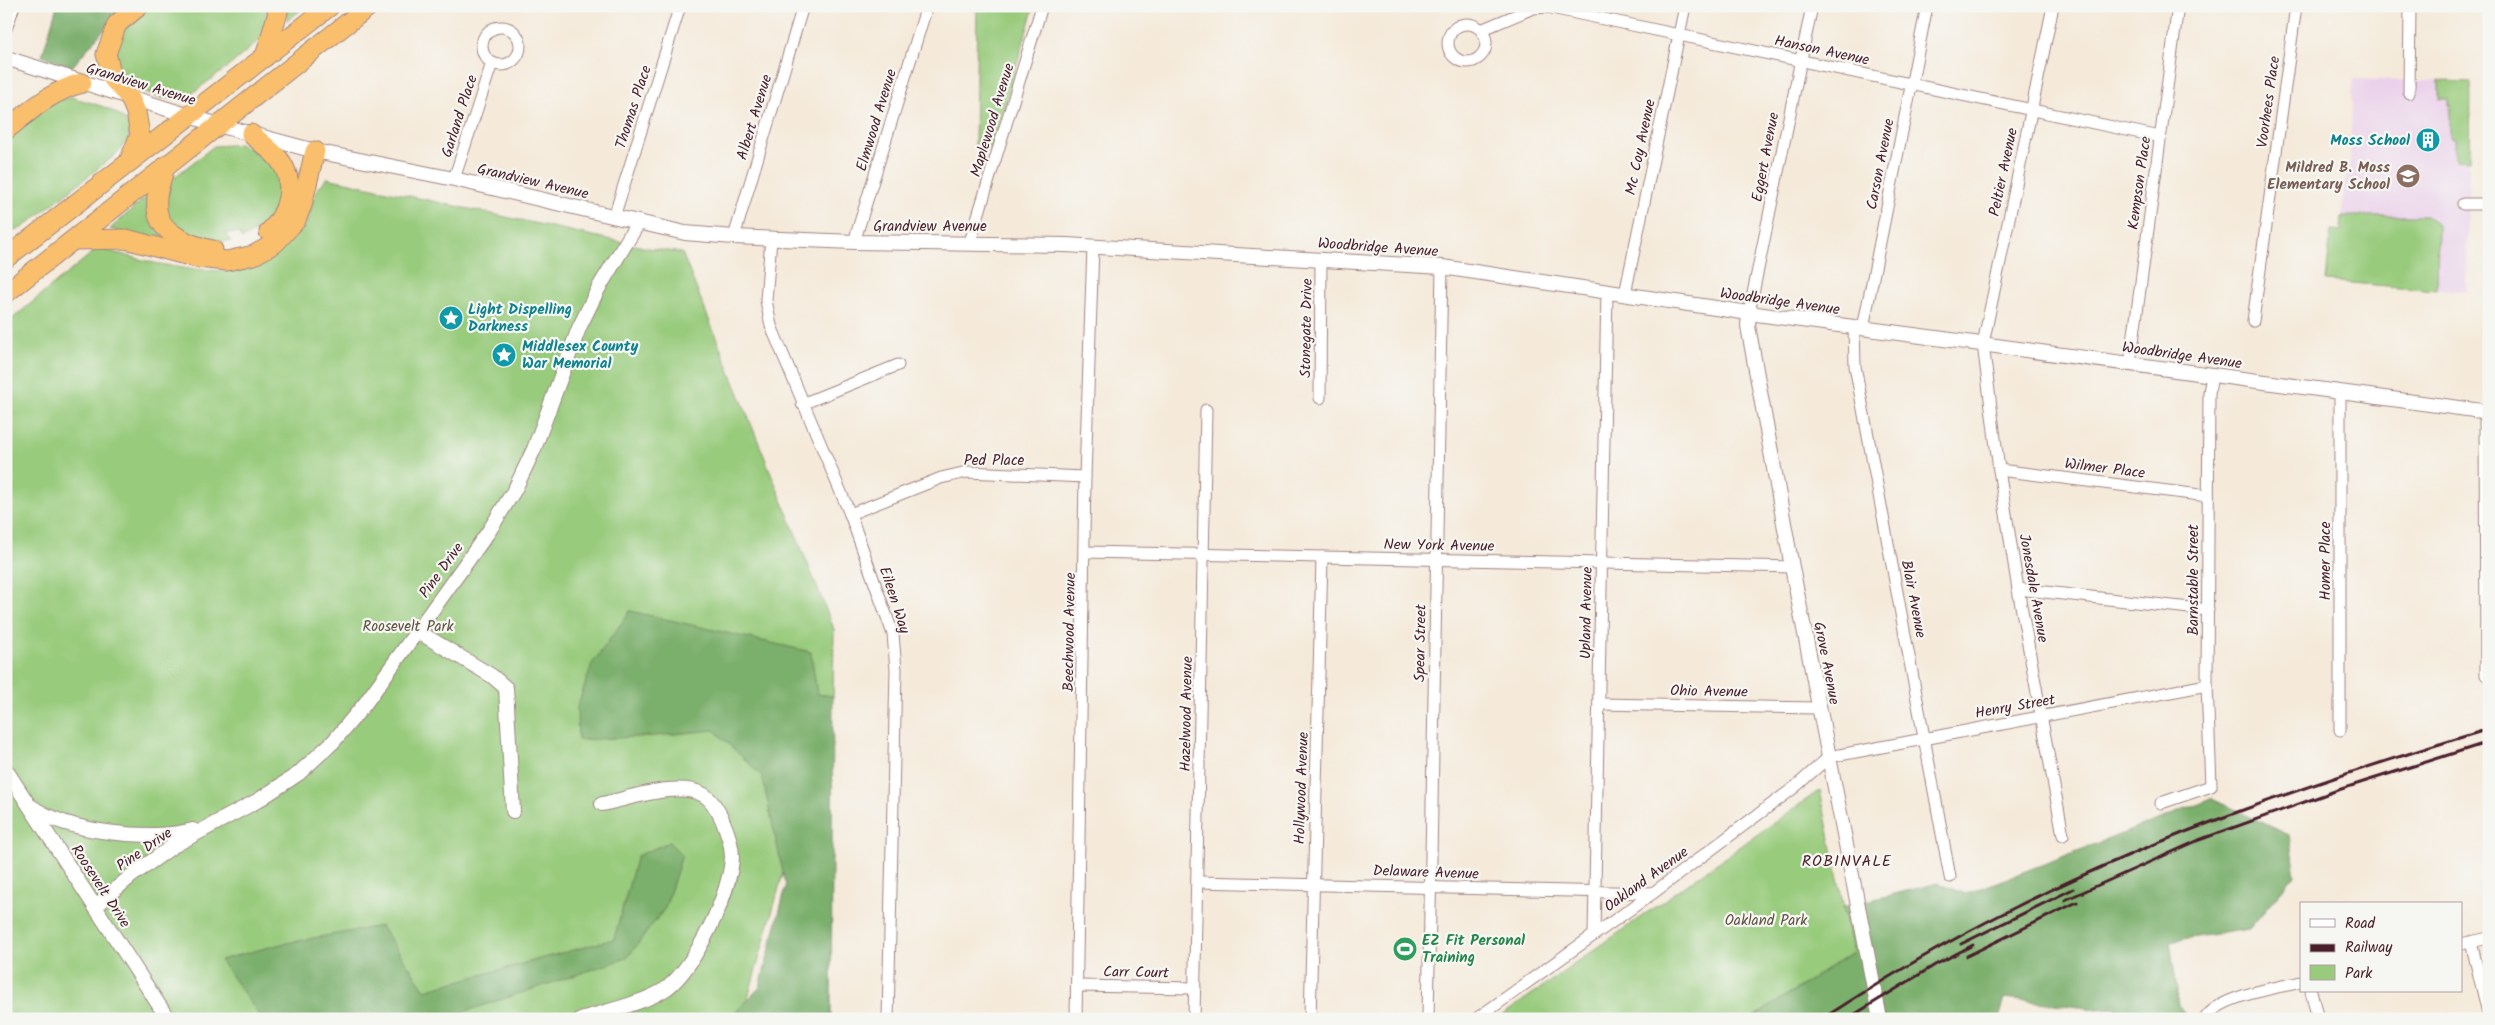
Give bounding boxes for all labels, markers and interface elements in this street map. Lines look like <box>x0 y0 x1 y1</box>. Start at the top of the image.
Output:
street label: Hanson Avenue <box>1772 29 1872 73</box>
street label: Voorhees Place <box>2251 54 2287 150</box>
street label: Grandview Avenue <box>83 57 199 113</box>
street label: Maplewood Avenue <box>964 60 1022 180</box>
street label: Thomas Place <box>609 62 659 152</box>
street label: Elmwood Avenue <box>850 66 904 174</box>
street label: Albert Avenue <box>731 71 779 163</box>
street label: Garland Place <box>435 72 485 161</box>
street label: Mc Coy Avenue <box>1619 97 1663 197</box>
street label: Eggert Avenue <box>1746 110 1786 204</box>
street label: Carson Avenue <box>1860 116 1902 212</box>
street label: Peltier Avenue <box>1983 126 2025 219</box>
building icon: Moss School <box>2415 127 2441 153</box>
place label: Moss School <box>2330 129 2410 153</box>
street label: Kempson Place <box>2122 135 2158 231</box>
place label: Mildred B. Moss Elementary School <box>2267 156 2390 197</box>
street label: Grandview Avenue <box>475 158 591 206</box>
school or university icon: Mildred B. Moss Elementary School <box>2395 163 2421 189</box>
street label: Grandview Avenue <box>873 215 987 239</box>
street label: Woodbridge Avenue <box>1317 232 1439 264</box>
street label: Stonegate Drive <box>1294 278 1320 378</box>
street label: Woodbridge Avenue <box>1718 282 1842 322</box>
place label: Light Dispelling Darkness <box>468 298 572 339</box>
place icon: Light Dispelling Darkness <box>438 305 464 331</box>
place label: Middlesex County War Memorial <box>522 335 638 376</box>
street label: Woodbridge Avenue <box>2120 336 2244 376</box>
place icon: Middlesex County War Memorial <box>491 342 517 368</box>
street label: Ped Place <box>964 449 1025 473</box>
street label: Wilmer Place <box>2063 452 2147 486</box>
street label: Homer Place <box>2314 521 2338 600</box>
street label: Barnstable Street <box>2182 524 2206 636</box>
street label: Jonesdale Avenue <box>2012 532 2054 645</box>
street label: New York Avenue <box>1383 533 1495 559</box>
street label: Pine Drive <box>413 538 470 603</box>
street label: Blair Avenue <box>1894 558 1932 640</box>
street label: Eileen Way <box>872 564 916 638</box>
street label: Upland Avenue <box>1574 566 1600 659</box>
street label: Beechwood Avenue <box>1057 572 1083 692</box>
street label: Spear Street <box>1408 604 1434 682</box>
park label: Roosevelt Park <box>362 615 455 639</box>
street label: Grove Avenue <box>1806 620 1846 707</box>
street label: Hazelwood Avenue <box>1174 656 1200 772</box>
street label: Ohio Avenue <box>1670 679 1748 705</box>
street label: Henry Street <box>1973 688 2057 726</box>
street label: Hollywood Avenue <box>1288 731 1316 845</box>
street label: Pine Drive <box>112 822 178 878</box>
street label: Roosevelt Drive <box>64 840 136 933</box>
street label: Oakland Avenue <box>1599 841 1694 919</box>
district label: ROBINVALE <box>1802 849 1892 874</box>
street label: Delaware Avenue <box>1373 859 1480 887</box>
legend <box>2300 902 2462 992</box>
park label: Oakland Park <box>1725 909 1808 933</box>
text: Road <box>2345 912 2376 936</box>
place label: EZ Fit Personal Training <box>1422 929 1525 970</box>
sports icon: EZ Fit Personal Training <box>1392 936 1418 962</box>
text: Railway <box>2345 936 2393 960</box>
street label: Carr Court <box>1103 960 1169 986</box>
text: Park <box>2345 962 2373 986</box>

